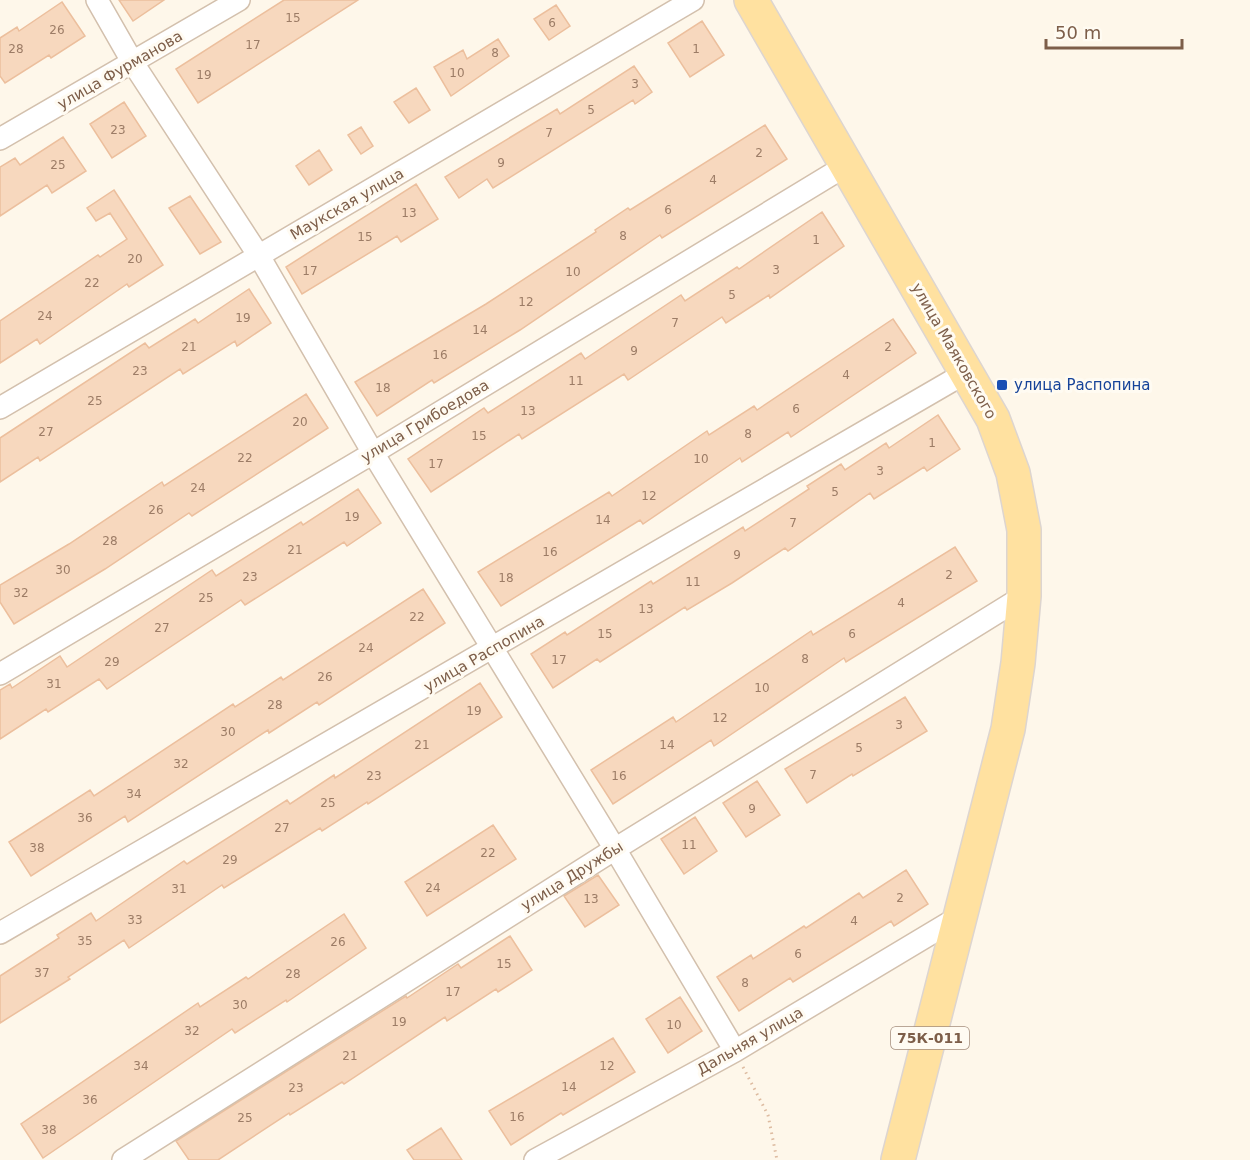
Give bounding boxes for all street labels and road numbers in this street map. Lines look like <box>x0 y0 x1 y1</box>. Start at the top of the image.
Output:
street label: улица Фурманова <box>54 27 186 113</box>
street label: Маукская улица <box>287 164 407 244</box>
street label: улица Маяковского <box>908 280 1000 422</box>
street label: улица Грибоедова <box>358 376 492 466</box>
street label: улица Распопина <box>420 612 548 696</box>
street label: улица Дружбы <box>518 837 626 915</box>
street label: Дальняя улица <box>694 1003 806 1079</box>
road number: 75К-011 <box>891 1027 969 1049</box>

